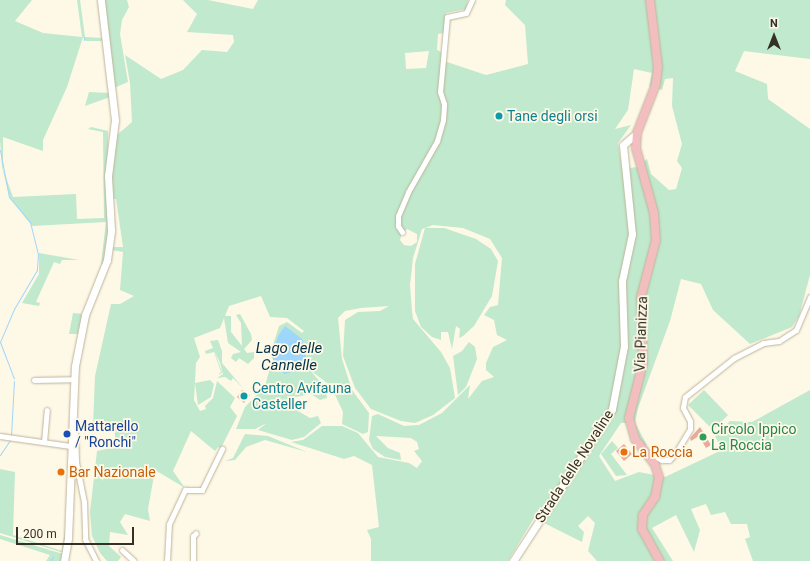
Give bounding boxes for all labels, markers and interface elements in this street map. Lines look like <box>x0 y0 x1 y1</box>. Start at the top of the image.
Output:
north arrow <box>754 16 794 56</box>
text: N <box>770 17 778 30</box>
place label: Tane degli orsi <box>507 108 598 124</box>
marker: Tane degli orsi <box>494 111 504 121</box>
street label: Via Pianizza <box>631 296 651 372</box>
water label: Lago delle Cannelle <box>256 339 322 374</box>
place label: Centro Avifauna Casteller <box>252 380 351 412</box>
marker: Centro Avifauna Casteller <box>239 391 249 401</box>
street label: Strada delle Novaline <box>531 406 617 526</box>
place label: Mattarello / "Ronchi" <box>75 418 138 450</box>
place label: Circolo Ippico La Roccia <box>711 421 797 454</box>
marker: Mattarello / "Ronchi" <box>62 429 72 439</box>
marker: Circolo Ippico La Roccia <box>698 432 708 442</box>
place label: La Roccia <box>632 444 693 460</box>
marker: La Roccia <box>619 447 629 457</box>
place label: Bar Nazionale <box>69 464 156 480</box>
marker: Bar Nazionale <box>56 467 66 477</box>
scale bar <box>18 519 136 545</box>
text: 200 m <box>23 527 57 541</box>

